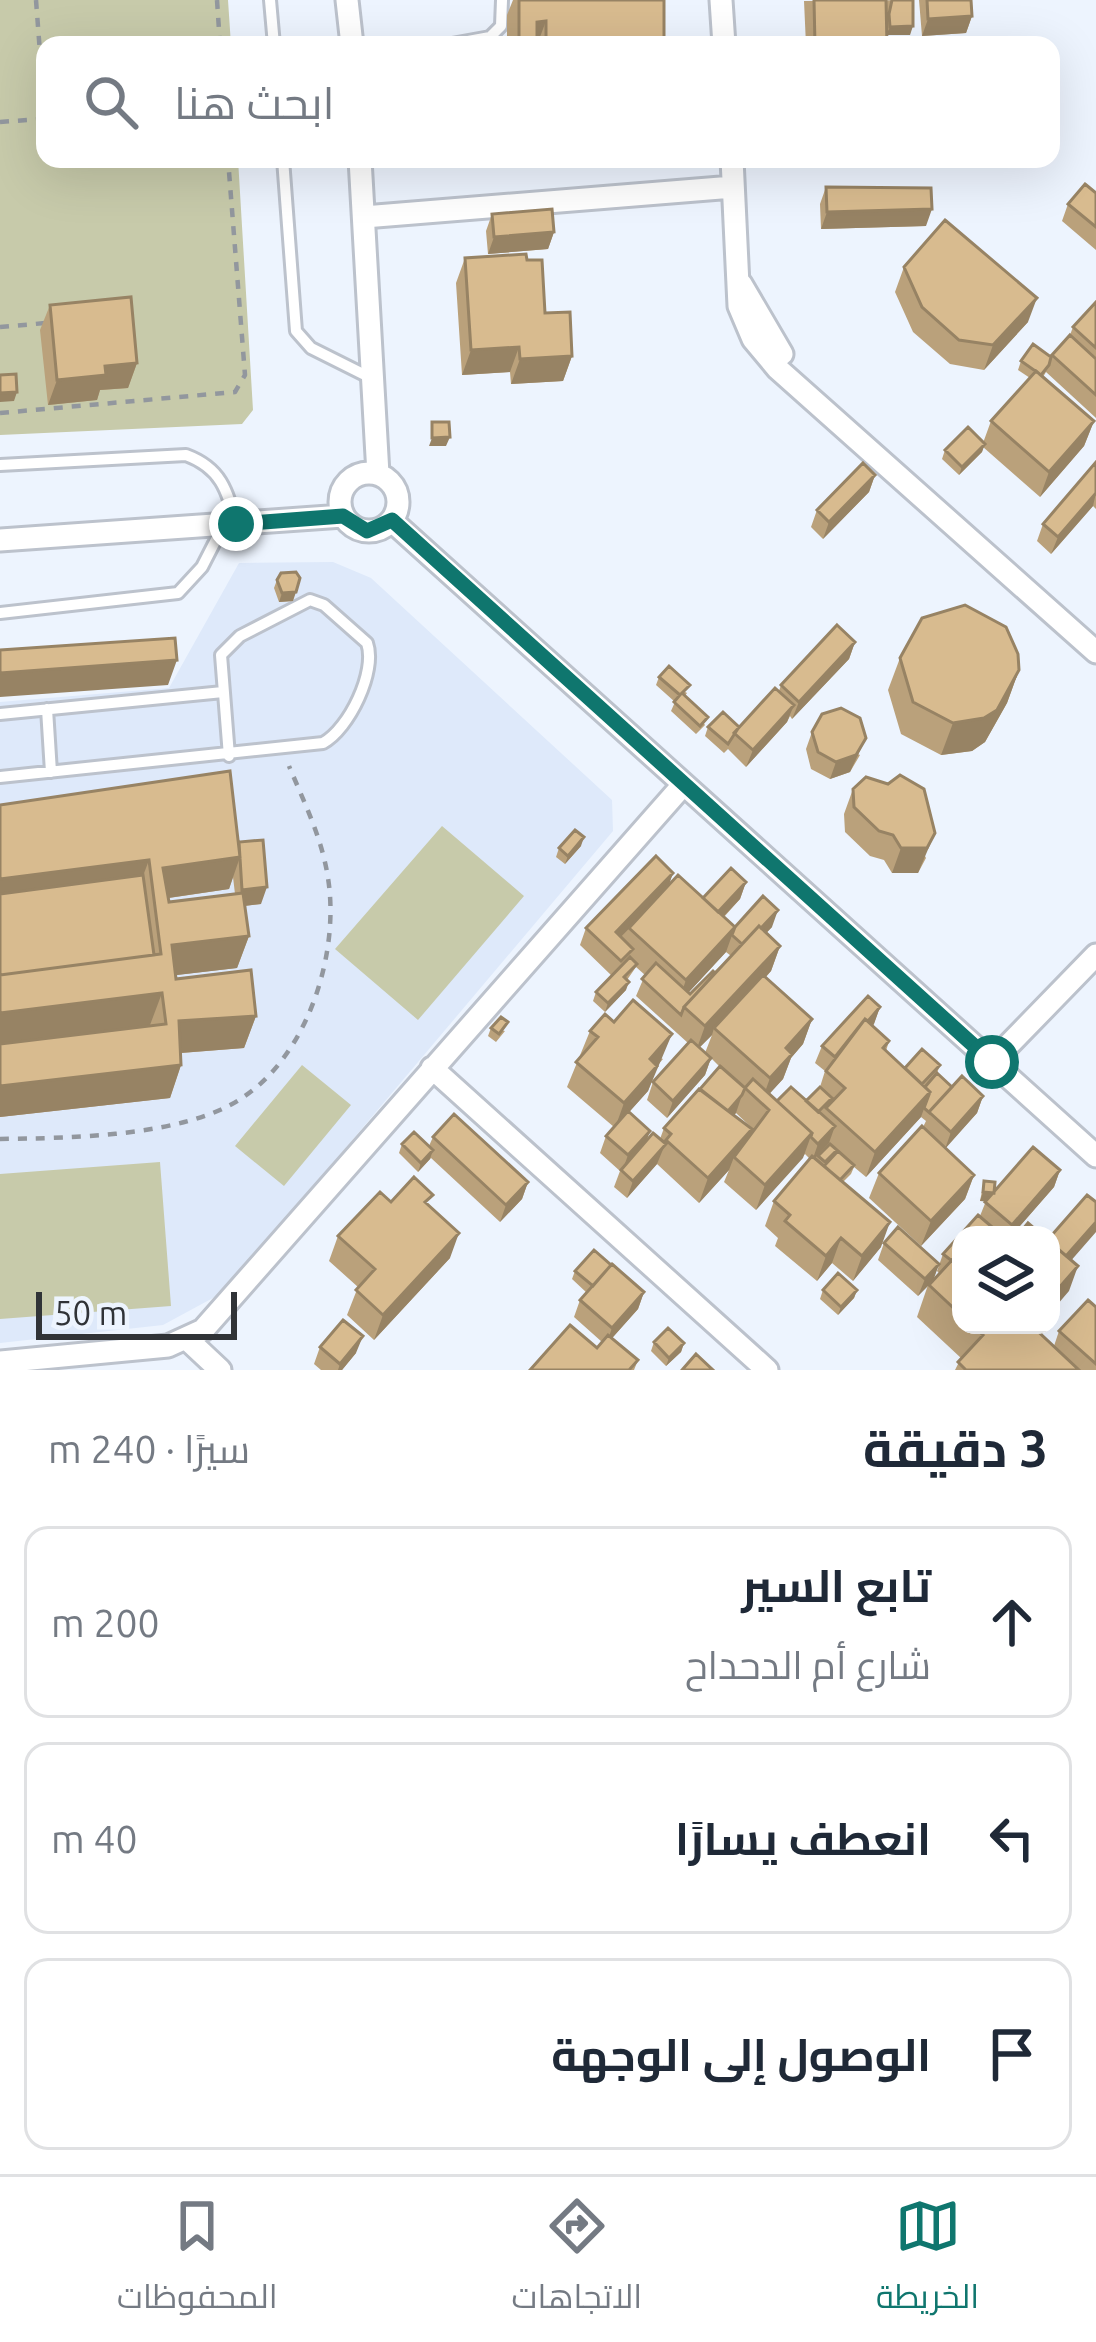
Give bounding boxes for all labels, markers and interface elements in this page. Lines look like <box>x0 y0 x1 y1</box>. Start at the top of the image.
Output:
search box <box>36 36 1060 168</box>
icon: search <box>78 69 144 135</box>
text: ابحث هنا <box>174 77 335 128</box>
route end <box>209 497 263 551</box>
route start <box>965 1035 1019 1089</box>
map controls <box>952 1226 1060 1334</box>
button: layers <box>952 1226 1060 1334</box>
scale bar <box>36 1286 237 1339</box>
text: 50 m <box>54 1294 127 1331</box>
text: 3 دقيقة <box>863 1419 1048 1477</box>
text: سيرًا · 240 m <box>48 1427 250 1470</box>
text: تابع السير <box>741 1560 931 1611</box>
icon: ahead <box>979 1589 1045 1655</box>
text: 200 m <box>51 1601 160 1644</box>
text: شارع أم الدحداح <box>685 1643 931 1686</box>
icon: left <box>979 1805 1045 1871</box>
text: انعطف يسارًا <box>675 1813 931 1864</box>
text: 40 m <box>51 1817 138 1860</box>
icon: arrive <box>979 2021 1045 2087</box>
text: الوصول إلى الوجهة <box>551 2029 931 2080</box>
tab: المحفوظات <box>117 2193 278 2327</box>
tab: الاتجاهات <box>511 2193 642 2327</box>
tab: الخريطة <box>876 2193 979 2327</box>

